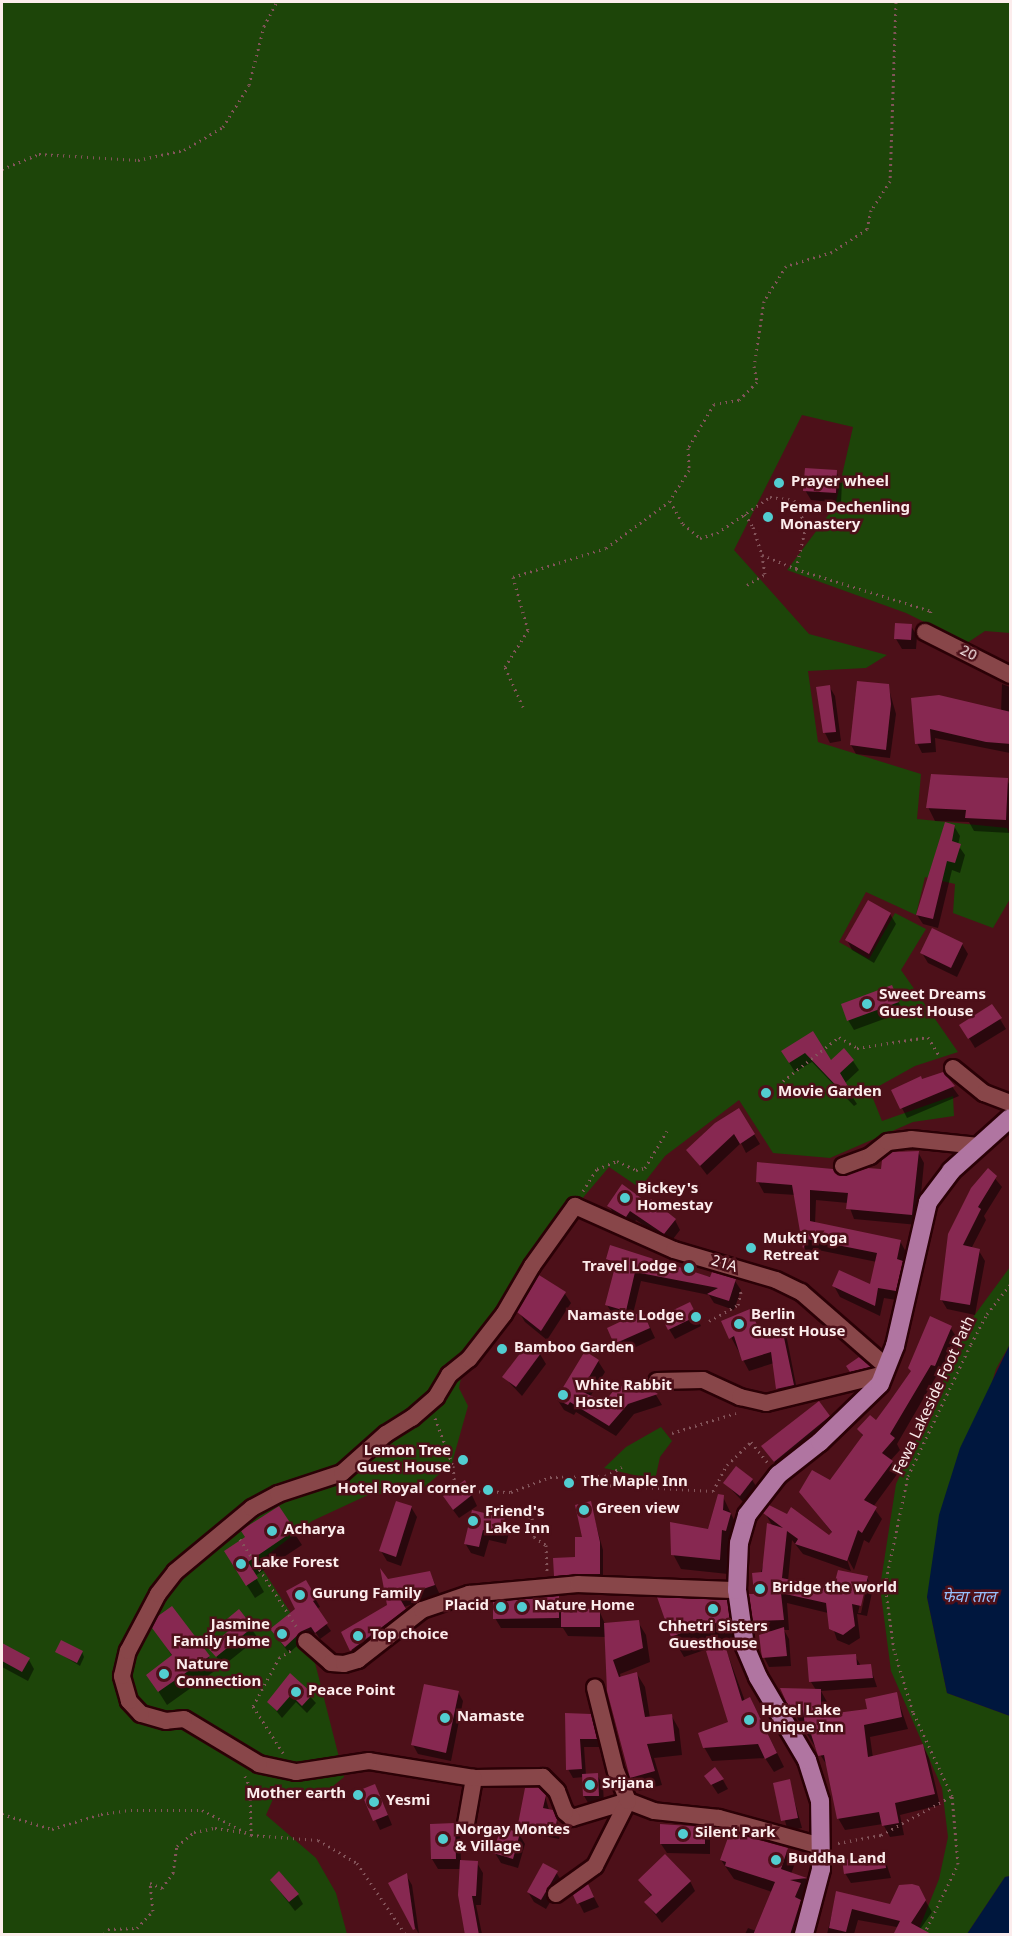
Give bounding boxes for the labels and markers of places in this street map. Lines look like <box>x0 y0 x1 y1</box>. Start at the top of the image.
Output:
place label: Prayer wheel <box>791 474 889 492</box>
marker: Prayer wheel <box>772 476 786 490</box>
place label: Pema Dechenling Monastery <box>780 499 910 534</box>
marker: Pema Dechenling Monastery <box>761 510 775 524</box>
place label: Sweet Dreams Guest House <box>879 986 986 1021</box>
marker: Sweet Dreams Guest House <box>860 997 874 1011</box>
place label: Movie Garden <box>778 1084 882 1102</box>
marker: Movie Garden <box>759 1086 773 1100</box>
place label: Bickey's Homestay <box>637 1180 713 1215</box>
marker: Bickey's Homestay <box>618 1191 632 1205</box>
place label: Mukti Yoga Retreat <box>763 1230 847 1265</box>
marker: Mukti Yoga Retreat <box>744 1241 758 1255</box>
place label: Travel Lodge <box>582 1259 677 1277</box>
marker: Travel Lodge <box>682 1261 696 1275</box>
place label: Berlin Guest House <box>751 1306 845 1341</box>
place label: Namaste Lodge <box>567 1308 684 1326</box>
marker: Namaste Lodge <box>689 1310 703 1324</box>
marker: Berlin Guest House <box>732 1317 746 1331</box>
place label: Bamboo Garden <box>514 1340 634 1358</box>
marker: Bamboo Garden <box>495 1342 509 1356</box>
place label: White Rabbit Hostel <box>575 1377 672 1412</box>
marker: White Rabbit Hostel <box>556 1388 570 1402</box>
place label: Lemon Tree Guest House <box>357 1442 451 1477</box>
marker: Lemon Tree Guest House <box>456 1453 470 1467</box>
place label: The Maple Inn <box>581 1474 688 1492</box>
marker: The Maple Inn <box>562 1476 576 1490</box>
place label: Hotel Royal corner <box>338 1481 476 1499</box>
marker: Hotel Royal corner <box>481 1483 495 1497</box>
place label: Green view <box>596 1501 680 1519</box>
place label: Friend's Lake Inn <box>485 1503 550 1538</box>
marker: Green view <box>577 1503 591 1517</box>
marker: Friend's Lake Inn <box>466 1514 480 1528</box>
place label: Acharya <box>284 1522 345 1540</box>
marker: Acharya <box>265 1524 279 1538</box>
place label: Lake Forest <box>253 1555 339 1573</box>
marker: Lake Forest <box>234 1557 248 1571</box>
place label: Bridge the world <box>772 1580 897 1598</box>
marker: Bridge the world <box>753 1582 767 1596</box>
place label: Gurung Family <box>312 1586 421 1604</box>
marker: Gurung Family <box>293 1588 307 1602</box>
place label: Placid <box>445 1598 489 1616</box>
place label: Nature Home <box>534 1598 635 1616</box>
marker: Placid <box>494 1600 508 1614</box>
marker: Nature Home <box>515 1600 529 1614</box>
marker: Chhetri Sisters Guesthouse <box>706 1602 720 1616</box>
place label: Jasmine Family Home <box>173 1616 270 1651</box>
place label: Chhetri Sisters Guesthouse <box>658 1618 768 1653</box>
marker: Jasmine Family Home <box>275 1627 289 1641</box>
place label: Top choice <box>370 1627 448 1645</box>
marker: Top choice <box>351 1629 365 1643</box>
place label: Nature Connection <box>176 1656 261 1691</box>
marker: Nature Connection <box>157 1667 171 1681</box>
place label: Peace Point <box>308 1683 395 1701</box>
marker: Peace Point <box>289 1685 303 1699</box>
place label: Hotel Lake Unique Inn <box>761 1702 844 1737</box>
place label: Namaste <box>457 1709 524 1727</box>
marker: Namaste <box>438 1711 452 1725</box>
marker: Hotel Lake Unique Inn <box>742 1713 756 1727</box>
place label: Srijana <box>602 1776 654 1794</box>
marker: Srijana <box>583 1778 597 1792</box>
place label: Mother earth <box>246 1786 346 1804</box>
marker: Mother earth <box>351 1788 365 1802</box>
place label: Yesmi <box>386 1793 430 1811</box>
marker: Yesmi <box>367 1795 381 1809</box>
place label: Norgay Montes & Village <box>455 1821 570 1856</box>
place label: Silent Park <box>695 1825 776 1843</box>
marker: Silent Park <box>676 1827 690 1841</box>
marker: Norgay Montes & Village <box>436 1832 450 1846</box>
place label: Buddha Land <box>788 1851 886 1869</box>
marker: Buddha Land <box>769 1853 783 1867</box>

